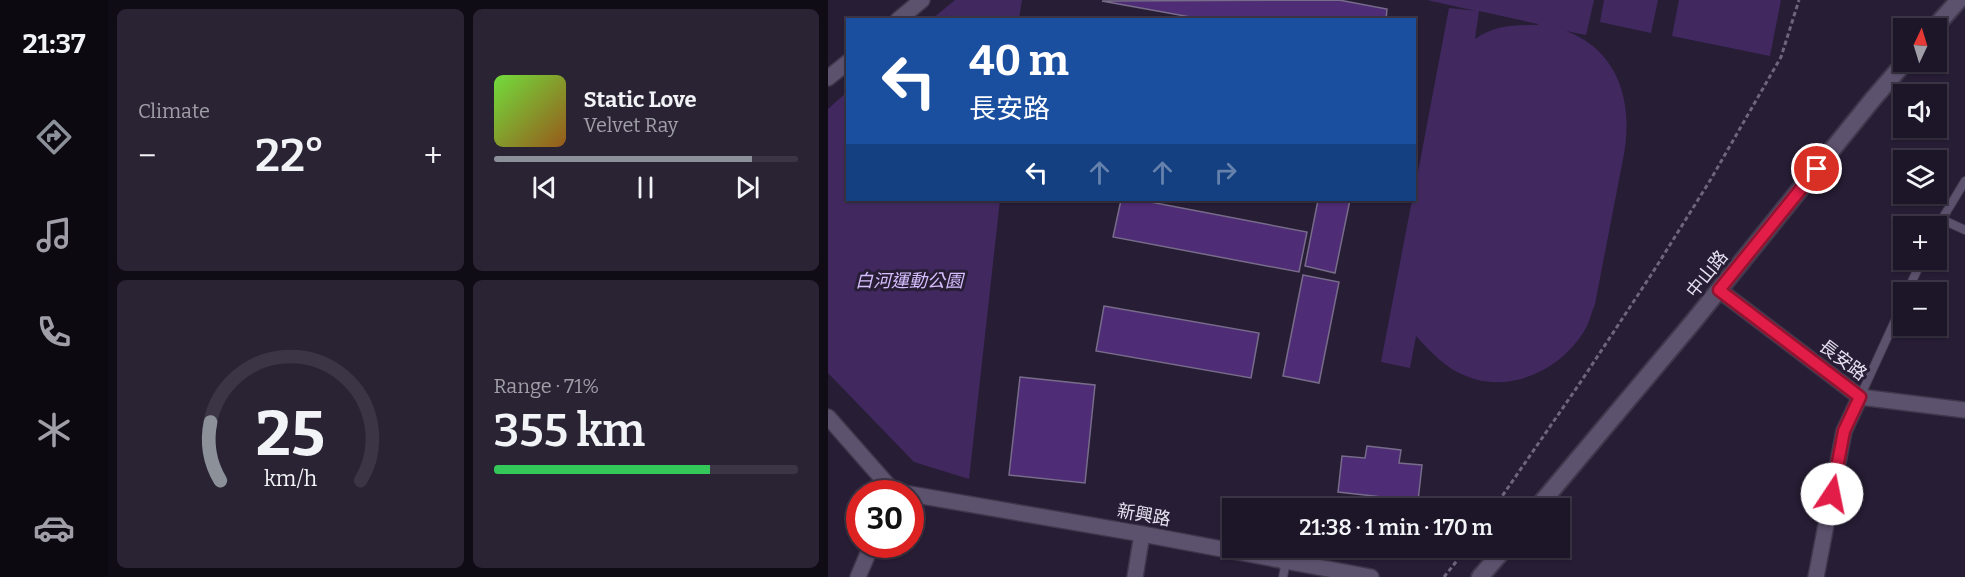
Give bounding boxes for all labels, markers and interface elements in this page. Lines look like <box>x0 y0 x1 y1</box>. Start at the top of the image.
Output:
north arrow <box>1893 18 1947 72</box>
map controls <box>1893 18 1947 336</box>
text: 21:37 <box>22 28 86 60</box>
text: 40 m <box>969 36 1069 86</box>
icon: left <box>870 42 948 120</box>
button: sound <box>1893 84 1947 138</box>
text: Static Love <box>584 86 697 113</box>
text: 長安路 <box>969 93 1050 125</box>
text: Climate <box>138 99 210 123</box>
text: Velvet Ray <box>584 113 678 137</box>
icon: directions <box>33 116 75 158</box>
text: 22° <box>255 129 325 183</box>
text: − <box>138 136 156 176</box>
text: + <box>424 136 443 176</box>
pin <box>1791 143 1842 194</box>
button: layers <box>1893 150 1947 204</box>
icon: arrive <box>1800 152 1833 185</box>
icon: left <box>1020 156 1053 189</box>
icon: ahead <box>1083 156 1116 189</box>
icon: ahead <box>1146 156 1179 189</box>
icon: right <box>1209 156 1242 189</box>
icon: previous <box>528 171 561 204</box>
icon: pause <box>629 171 662 204</box>
icon: next <box>731 171 764 204</box>
icon: music <box>33 214 75 256</box>
button: + <box>1893 216 1947 270</box>
street label: 中山路 <box>1681 246 1733 302</box>
park label: 白河運動公園 <box>855 270 966 292</box>
button: − <box>1893 282 1947 336</box>
icon: phone <box>33 311 75 353</box>
street label: 長安路 <box>1815 335 1871 385</box>
text: Range · 71% <box>494 374 599 398</box>
text: 25 <box>256 397 325 472</box>
text: 355 km <box>494 404 645 458</box>
icon: climate <box>33 409 75 451</box>
position arrow <box>1800 462 1864 526</box>
text: km/h <box>264 466 317 492</box>
speed limit sign: 30 <box>846 480 924 558</box>
street label: 新興路 <box>1116 499 1172 531</box>
icon: car <box>33 507 75 549</box>
text: 21:38 · 1 min · 170 m <box>1299 514 1493 541</box>

